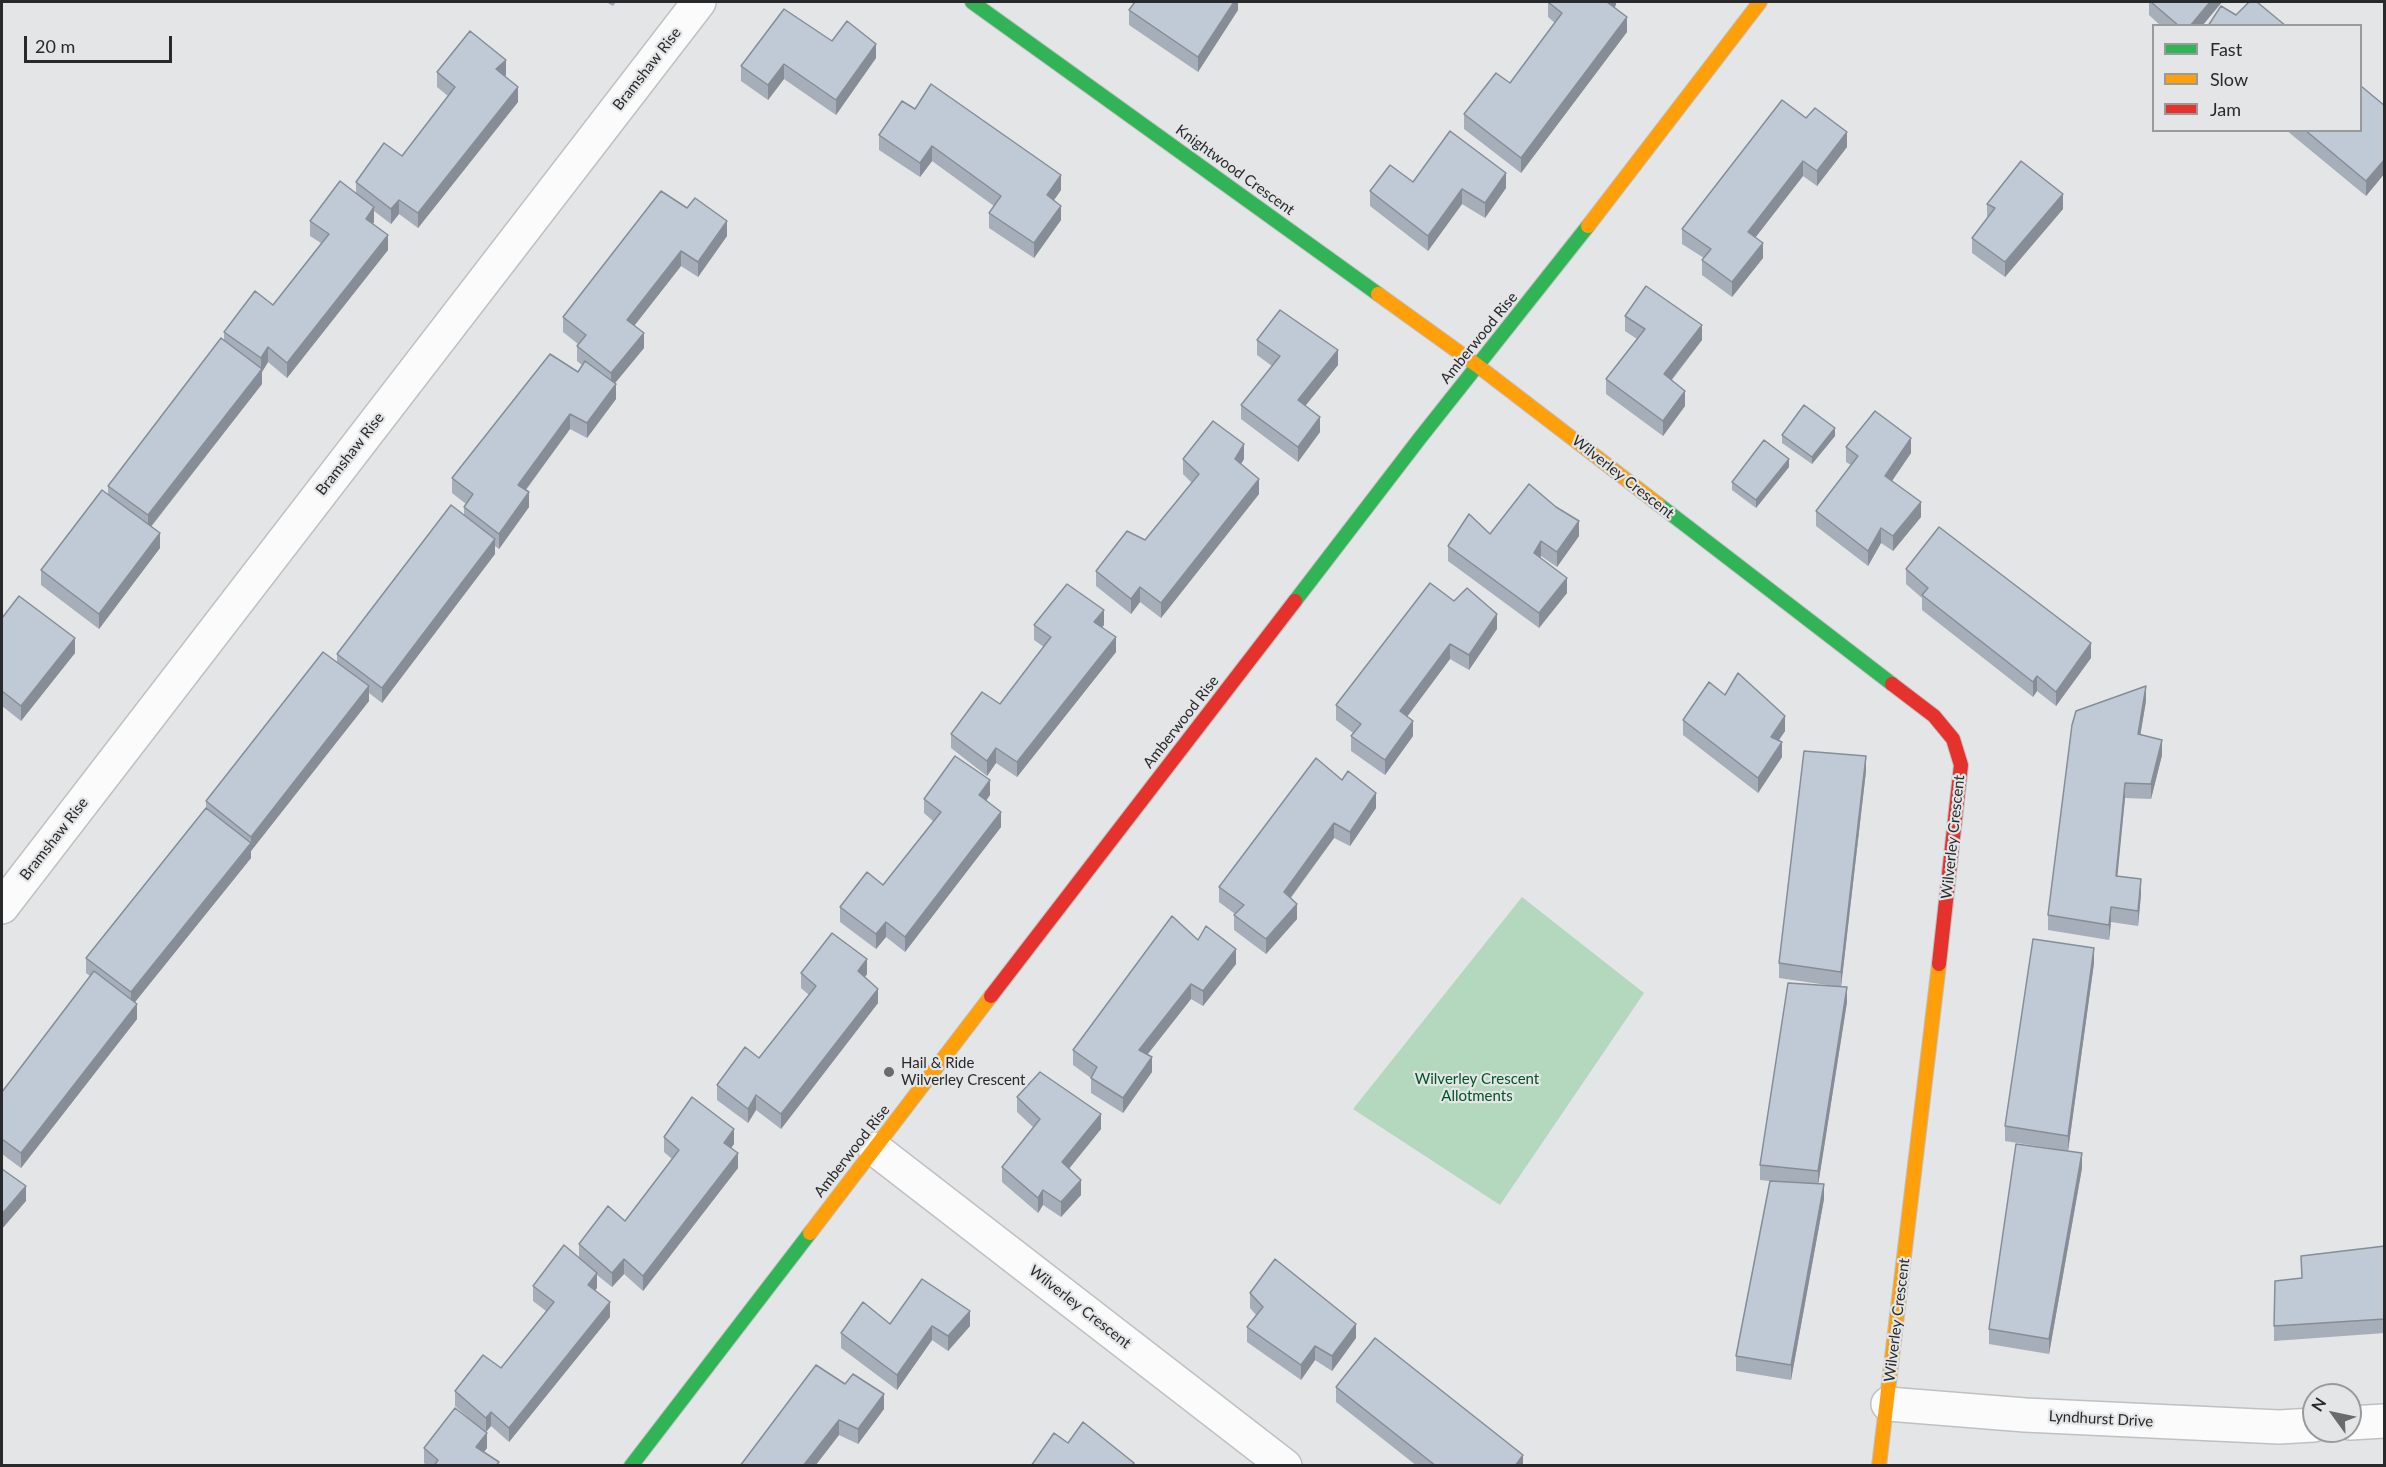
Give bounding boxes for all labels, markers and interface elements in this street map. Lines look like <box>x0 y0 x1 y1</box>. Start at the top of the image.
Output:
scale bar <box>27 24 176 62</box>
street label: Bramshaw Rise <box>609 24 685 114</box>
legend <box>2152 24 2362 132</box>
text: 20 m <box>35 35 75 57</box>
text: Fast <box>2210 38 2242 60</box>
text: Slow <box>2210 68 2248 90</box>
text: Jam <box>2210 98 2241 120</box>
street label: Knightwood Crescent <box>1172 121 1298 219</box>
street label: Amberwood Rise <box>1437 289 1521 387</box>
street label: Bramshaw Rise <box>312 409 388 499</box>
street label: Wilverley Crescent <box>1568 432 1678 522</box>
street label: Amberwood Rise <box>1139 672 1223 772</box>
street label: Wilverley Crescent <box>1938 774 1968 900</box>
street label: Bramshaw Rise <box>16 794 92 884</box>
place label: Hail & Ride Wilverley Crescent <box>901 1054 1025 1089</box>
marker: Hail & Ride Wilverley Crescent <box>882 1065 896 1079</box>
park label: Wilverley Crescent Allotments <box>1415 1070 1539 1105</box>
street label: Amberwood Rise <box>810 1101 894 1201</box>
street label: Wilverley Crescent <box>1880 1257 1914 1383</box>
street label: Wilverley Crescent <box>1025 1262 1135 1352</box>
north arrow <box>2302 1383 2362 1443</box>
text: N <box>2307 1394 2329 1414</box>
street label: Lyndhurst Drive <box>2048 1407 2154 1431</box>

